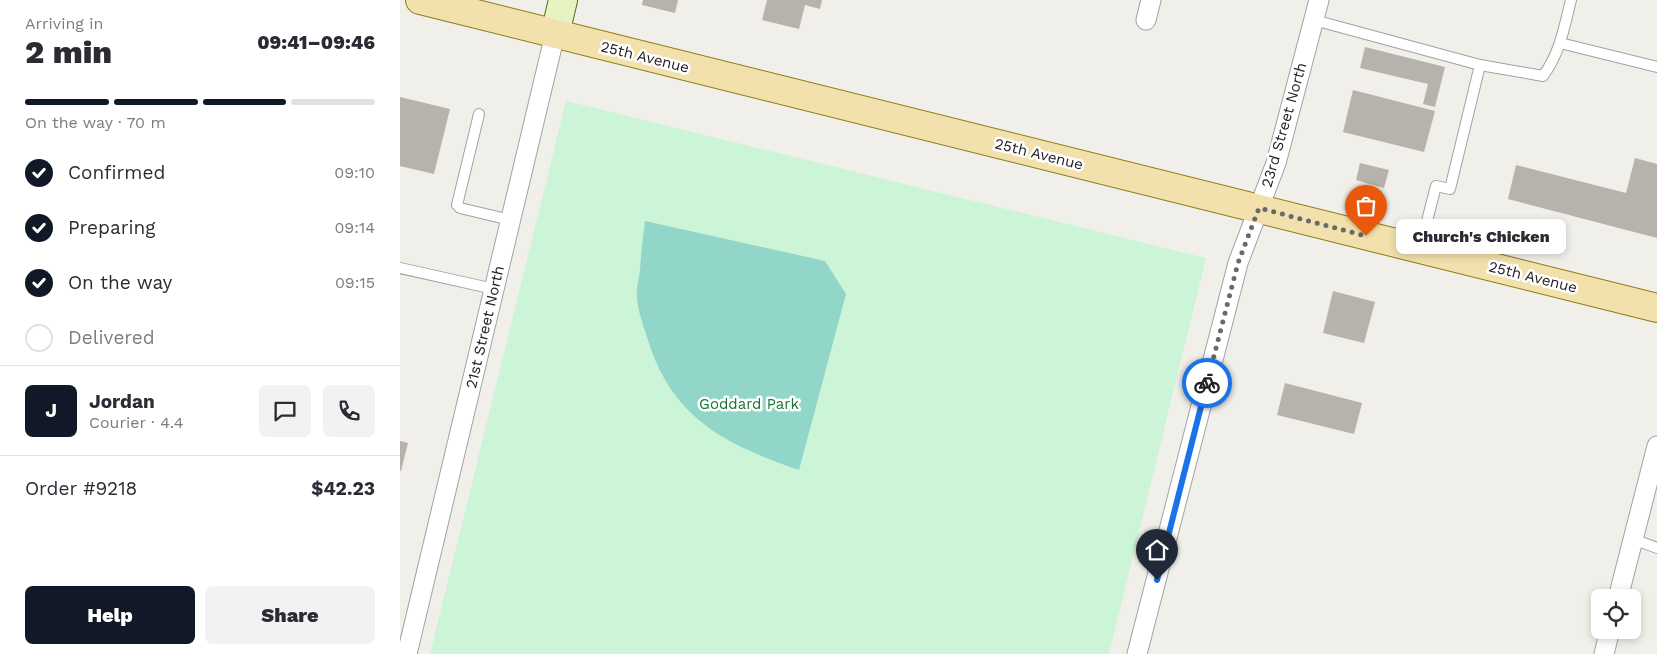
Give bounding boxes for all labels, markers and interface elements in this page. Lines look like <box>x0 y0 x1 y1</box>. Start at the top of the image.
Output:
text: Arriving in <box>25 14 103 33</box>
text: 09:41–09:46 <box>257 31 375 54</box>
text: 2 min <box>25 33 112 71</box>
street label: 25th Avenue <box>599 37 691 77</box>
street label: 23rd Street North <box>1258 60 1310 190</box>
text: On the way · 70 m <box>25 113 166 132</box>
street label: 25th Avenue <box>993 134 1085 174</box>
icon: check <box>25 159 53 187</box>
text: Confirmed <box>68 161 165 184</box>
text: 09:10 <box>334 163 375 182</box>
pin <box>1345 185 1387 236</box>
icon: bag <box>1352 192 1380 220</box>
icon: check <box>25 214 53 242</box>
text: Preparing <box>68 216 155 239</box>
text: 09:14 <box>334 218 375 237</box>
callout: Church's Chicken <box>1396 218 1566 254</box>
text: Church's Chicken <box>1412 227 1550 246</box>
street label: 25th Avenue <box>1487 257 1579 297</box>
street label: 21st Street North <box>462 264 508 390</box>
icon: check <box>25 269 53 297</box>
text: On the way <box>68 271 172 294</box>
text: 09:15 <box>335 273 375 292</box>
text: Delivered <box>68 326 155 349</box>
courier <box>1182 358 1232 408</box>
icon: bike <box>1193 369 1221 397</box>
button: chat <box>259 385 311 437</box>
button: phone <box>323 385 375 437</box>
text: Jordan <box>89 390 155 413</box>
park label: Goddard Park <box>699 395 799 413</box>
text: J <box>45 399 57 422</box>
text: Courier · 4.4 <box>89 413 184 432</box>
text: Order #9218 <box>25 477 137 500</box>
text: $42.23 <box>311 477 375 500</box>
pin <box>1136 529 1178 580</box>
icon: home <box>1143 536 1171 564</box>
button: Help <box>25 586 195 644</box>
button: Share <box>205 586 375 644</box>
map controls <box>1591 589 1641 639</box>
button: locate <box>1591 589 1641 639</box>

